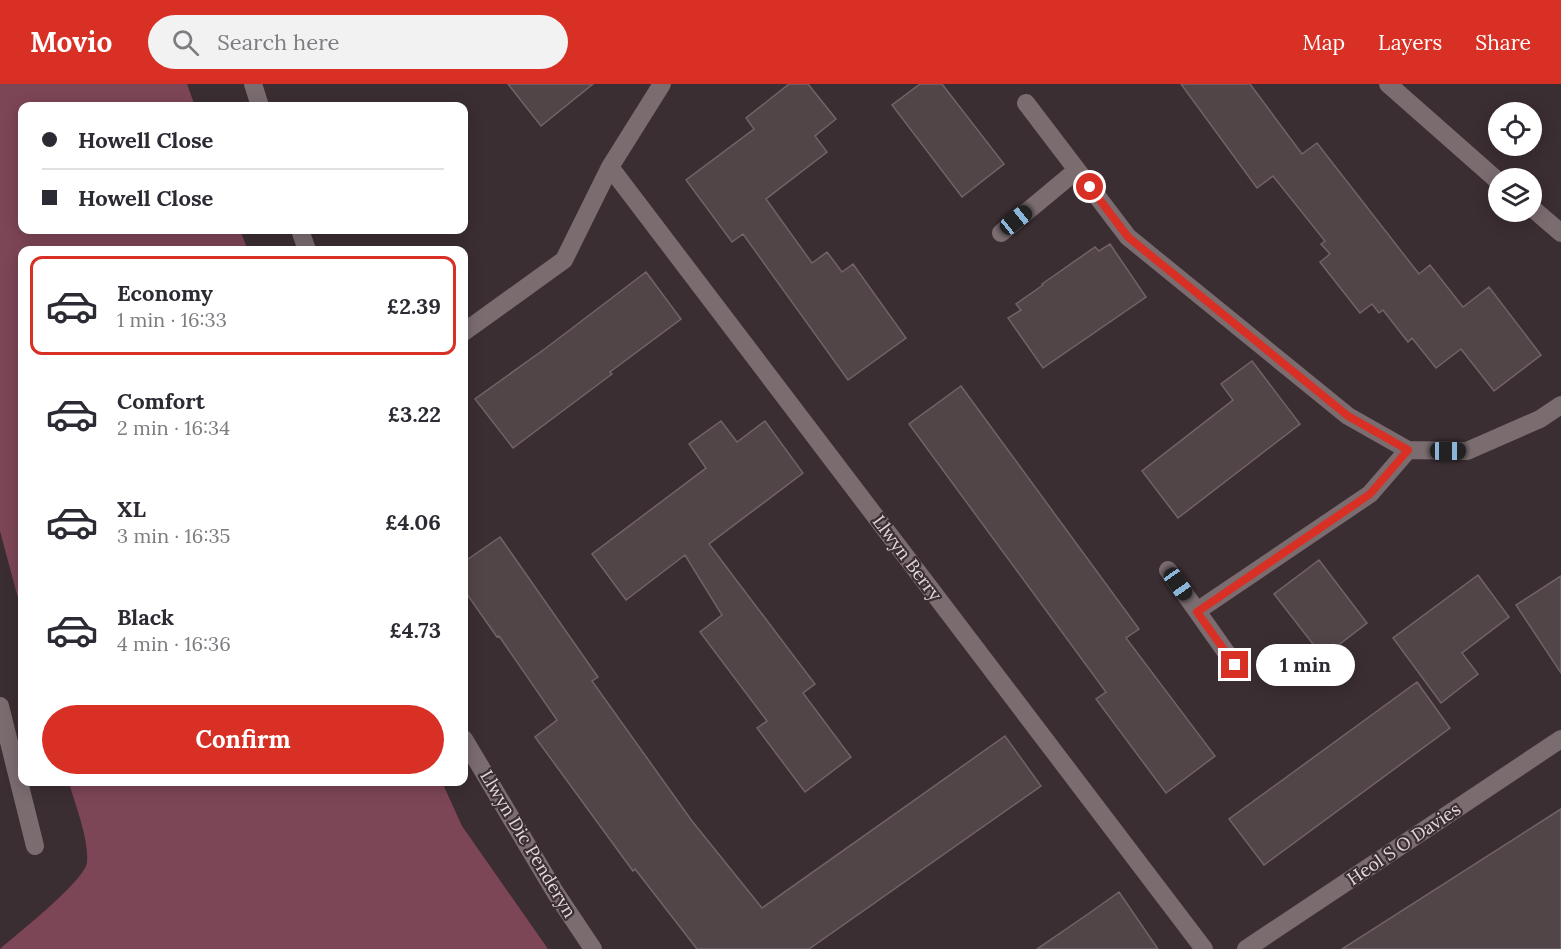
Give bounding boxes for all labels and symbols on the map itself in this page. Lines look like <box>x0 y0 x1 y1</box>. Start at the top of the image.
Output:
route start <box>1076 173 1103 200</box>
car <box>996 202 1036 238</box>
car <box>1430 442 1466 460</box>
street label: Llwyn Berry <box>868 510 947 605</box>
car <box>1160 564 1196 604</box>
callout: 1 min <box>1256 644 1355 686</box>
route end <box>1221 651 1248 678</box>
street label: Llwyn Dic Penderyn <box>475 766 582 922</box>
street label: Heol S O Davies <box>1343 797 1465 890</box>

